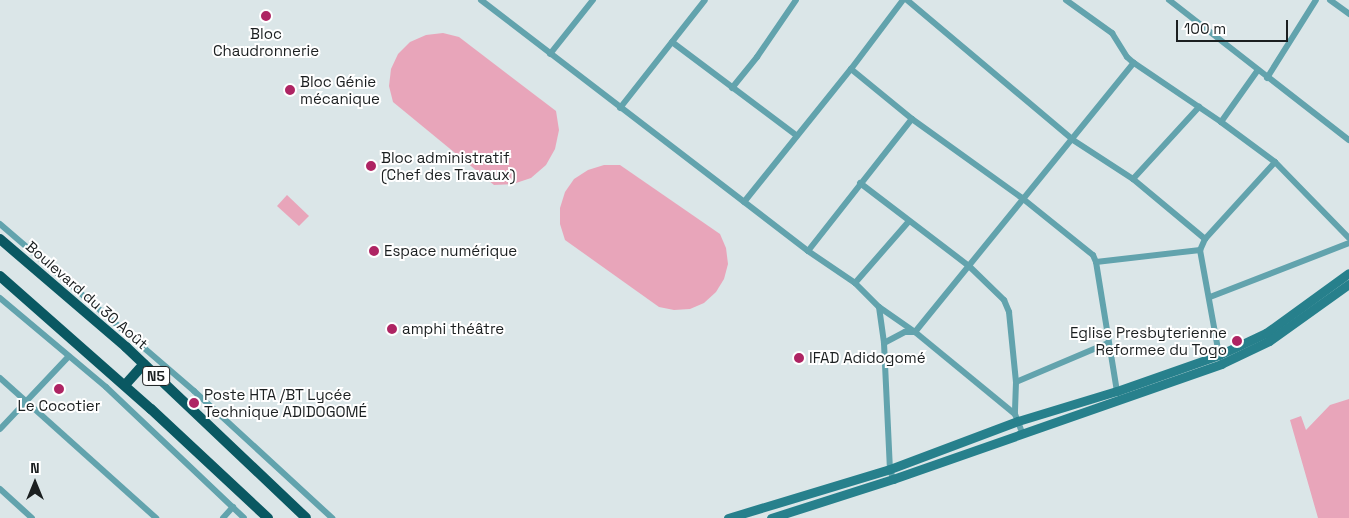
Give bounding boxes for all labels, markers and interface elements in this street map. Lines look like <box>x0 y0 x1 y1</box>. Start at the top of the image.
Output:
marker: Bloc Chaudronnerie <box>260 10 272 22</box>
scale bar <box>1179 10 1292 42</box>
text: 100 m <box>1184 19 1226 38</box>
place label: Bloc Chaudronnerie <box>213 24 319 59</box>
place label: Bloc Génie mécanique <box>300 72 380 107</box>
marker: Bloc Génie mécanique <box>284 84 296 96</box>
place label: Bloc administratif (Chef des Travaux) <box>381 148 516 183</box>
marker: Bloc administratif (Chef des Travaux) <box>365 160 377 172</box>
street label: Boulevard du 30 Août <box>22 237 152 353</box>
place label: Espace numérique <box>384 242 517 260</box>
marker: Espace numérique <box>368 245 380 257</box>
place label: amphi théâtre <box>402 320 504 338</box>
marker: amphi théâtre <box>386 323 398 335</box>
place label: Eglise Presbyterienne Reformee du Togo <box>1070 323 1227 358</box>
marker: Eglise Presbyterienne Reformee du Togo <box>1231 335 1243 347</box>
place label: IFAD Adidogomé <box>809 349 926 367</box>
marker: IFAD Adidogomé <box>793 352 805 364</box>
road number: N5 <box>141 364 171 388</box>
marker: Le Cocotier <box>53 383 65 395</box>
place label: Poste HTA /BT Lycée Technique ADIDOGOMÉ <box>204 385 367 420</box>
place label: Le Cocotier <box>18 397 100 415</box>
marker: Poste HTA /BT Lycée Technique ADIDOGOMÉ <box>188 397 200 409</box>
north arrow <box>10 458 60 508</box>
text: N <box>30 459 40 477</box>

